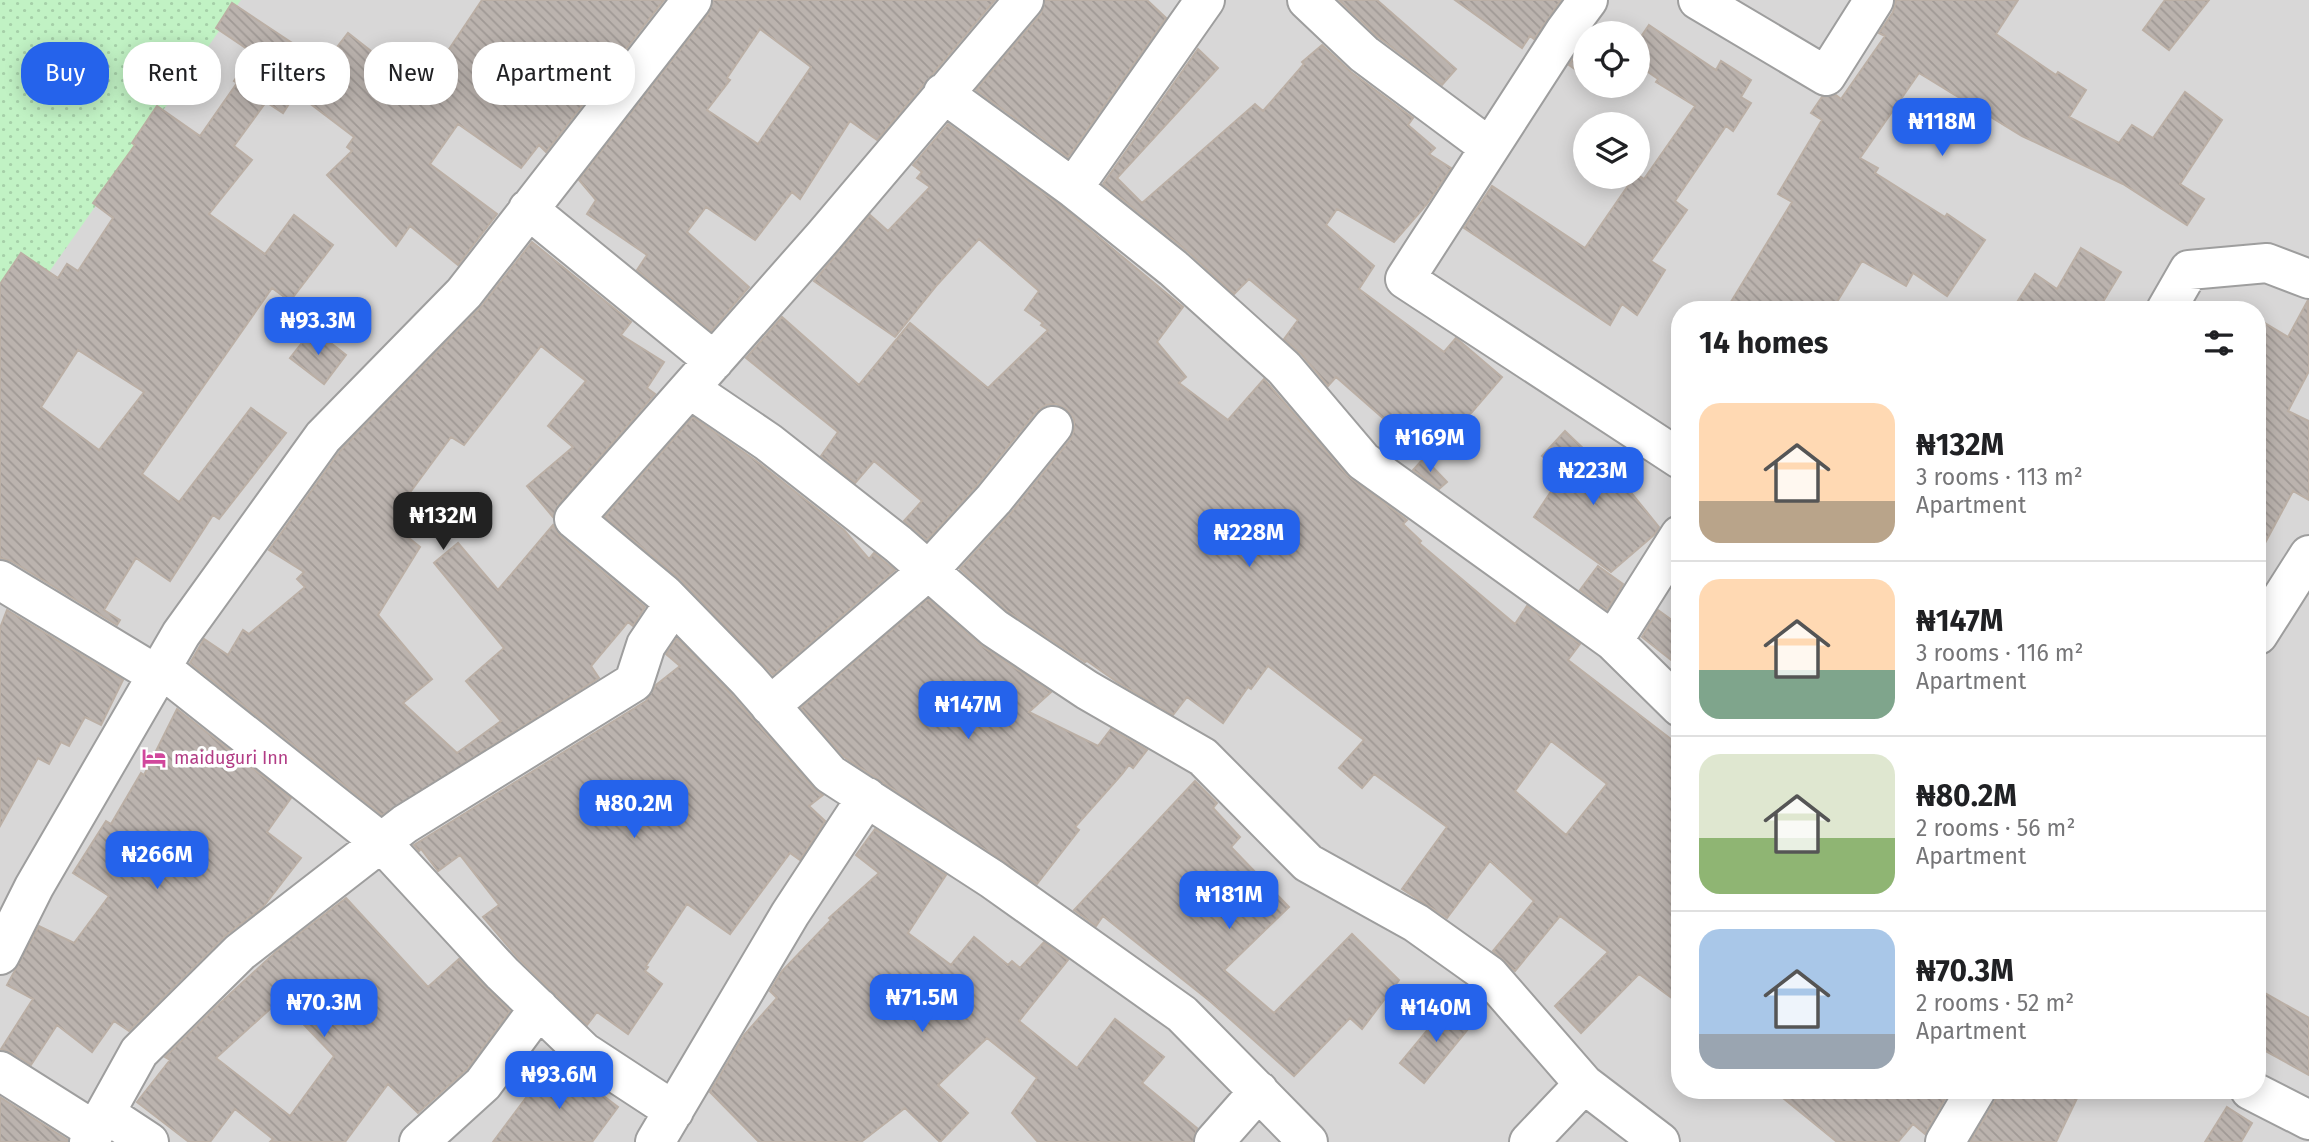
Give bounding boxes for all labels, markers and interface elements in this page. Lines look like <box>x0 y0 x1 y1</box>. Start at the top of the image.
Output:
map controls <box>1573 21 1650 189</box>
button: locate <box>1573 21 1650 98</box>
chip: Buy <box>21 42 109 105</box>
chip: Rent <box>123 42 221 105</box>
chip: Filters <box>235 42 350 105</box>
chip: New <box>364 42 458 105</box>
chip: Apartment <box>472 42 635 105</box>
pin: ₦118M <box>1893 99 1991 158</box>
text: ₦118M <box>1908 107 1976 135</box>
button: layers <box>1573 112 1650 189</box>
pin: ₦93.3M <box>261 298 375 357</box>
text: ₦93.3M <box>280 306 356 334</box>
icon: filters <box>2200 324 2238 362</box>
text: 14 homes <box>1699 325 1828 361</box>
pin: ₦169M <box>1381 414 1479 474</box>
text: ₦169M <box>1395 423 1465 451</box>
text: ₦132M <box>1916 427 2004 463</box>
icon: home <box>1755 431 1839 515</box>
pin: ₦223M <box>1544 448 1642 507</box>
text: ₦223M <box>1559 456 1627 484</box>
text: 3 rooms · 113 m² <box>1916 463 2083 491</box>
text: Apartment <box>1916 491 2026 519</box>
pin: ₦132M <box>394 492 492 552</box>
text: ₦132M <box>409 501 477 529</box>
pin: ₦228M <box>1200 510 1298 569</box>
text: ₦228M <box>1214 518 1284 546</box>
text: ₦147M <box>1916 603 2003 639</box>
icon: home <box>1755 607 1839 691</box>
text: 3 rooms · 116 m² <box>1916 639 2084 667</box>
text: Apartment <box>1916 667 2026 695</box>
pin: ₦147M <box>919 682 1017 741</box>
text: ₦147M <box>935 690 1001 718</box>
hotel icon: maiduguri Inn <box>140 744 168 772</box>
place label: maiduguri Inn <box>174 747 288 769</box>
text: ₦80.2M <box>1916 778 2017 814</box>
pin: ₦80.2M <box>577 780 691 840</box>
icon: home <box>1755 782 1839 866</box>
text: ₦80.2M <box>595 789 673 817</box>
text: 2 rooms · 56 m² <box>1916 814 2075 842</box>
pin: ₦266M <box>108 832 206 891</box>
text: ₦266M <box>121 840 193 868</box>
text: Apartment <box>1916 842 2026 870</box>
pin: ₦181M <box>1180 872 1278 931</box>
text: ₦181M <box>1195 880 1263 908</box>
text: ₦70.3M <box>1916 953 2014 989</box>
icon: home <box>1755 957 1839 1041</box>
pin: ₦71.5M <box>865 974 979 1034</box>
pin: ₦70.3M <box>267 979 381 1039</box>
text: ₦71.5M <box>886 983 958 1011</box>
pin: ₦140M <box>1387 984 1485 1044</box>
text: ₦70.3M <box>287 988 361 1016</box>
text: 2 rooms · 52 m² <box>1916 989 2074 1017</box>
text: ₦140M <box>1401 993 1471 1021</box>
text: Apartment <box>1916 1017 2026 1045</box>
pin: ₦93.6M <box>502 1052 616 1111</box>
text: ₦93.6M <box>521 1060 597 1088</box>

